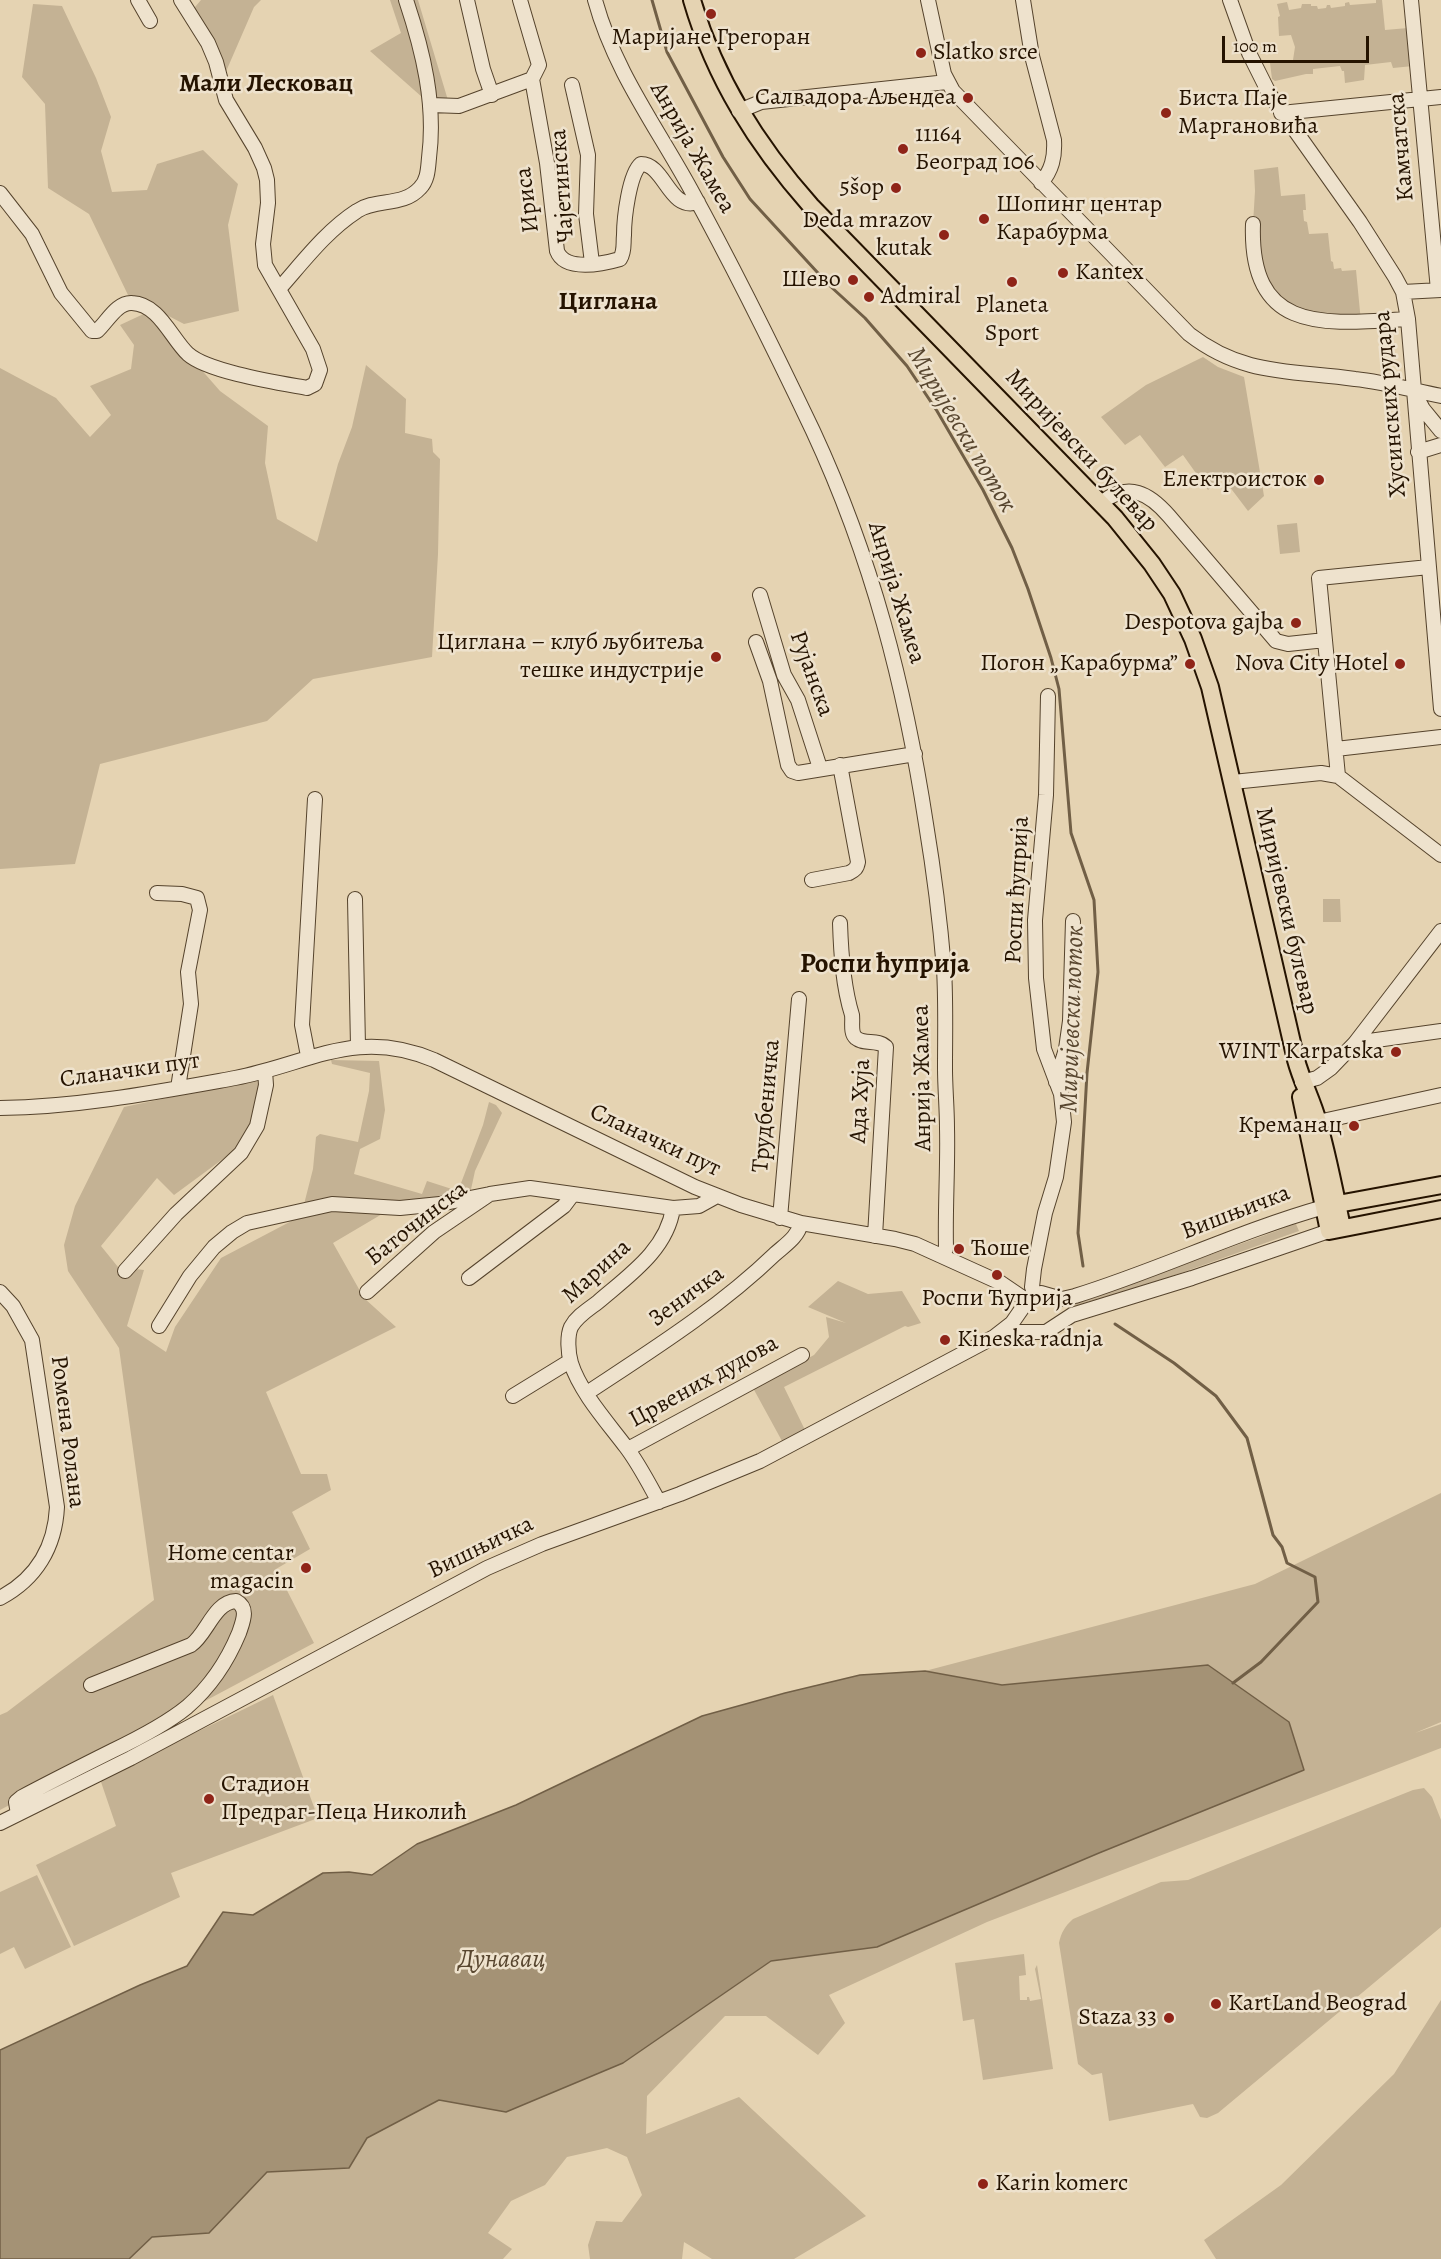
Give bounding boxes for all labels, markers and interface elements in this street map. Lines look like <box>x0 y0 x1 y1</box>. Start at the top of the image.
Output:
marker: Маријане Грегоран <box>704 7 718 21</box>
place label: Маријане Грегоран <box>612 24 810 52</box>
scale bar <box>1225 24 1372 62</box>
text: 100 m <box>1233 34 1277 58</box>
place label: Slatko srce <box>933 39 1038 67</box>
marker: Slatko srce <box>914 46 928 60</box>
district label: Мали Лесковац <box>179 69 353 101</box>
street label: Анрија Жамеа <box>643 77 741 219</box>
place label: Салвадора Аљендеа <box>755 84 956 112</box>
place label: Биста Паје Маргановића <box>1178 85 1318 141</box>
marker: Салвадора Аљендеа <box>961 91 975 105</box>
street label: Камчатска <box>1383 92 1421 202</box>
marker: Биста Паје Маргановића <box>1159 106 1173 120</box>
place label: 11164 Београд 106 <box>915 121 1035 177</box>
street label: Чајетинска <box>545 128 581 244</box>
marker: 11164 Београд 106 <box>896 142 910 156</box>
street label: Ириса <box>510 166 546 234</box>
place label: 5šop <box>839 174 884 202</box>
marker: 5šop <box>889 181 903 195</box>
place label: Шопинг центар Карабурма <box>996 191 1162 247</box>
place label: Deda mrazov kutak <box>802 207 932 263</box>
marker: Шопинг центар Карабурма <box>977 212 991 226</box>
marker: Deda mrazov kutak <box>937 228 951 242</box>
place label: Kantex <box>1075 259 1144 287</box>
place label: Шево <box>781 266 841 294</box>
marker: Kantex <box>1056 266 1070 280</box>
marker: Шево <box>846 273 860 287</box>
marker: Planeta Sport <box>1005 275 1019 289</box>
place label: Admiral <box>881 283 960 311</box>
district label: Циглана <box>558 287 658 319</box>
marker: Admiral <box>862 290 876 304</box>
place label: Planeta Sport <box>975 292 1049 348</box>
street label: Хусинских рудара <box>1369 310 1413 498</box>
water label: Миријевски поток <box>899 342 1023 518</box>
street label: Миријевски булевар <box>998 364 1164 538</box>
place label: Електроисток <box>1162 466 1307 494</box>
marker: Електроисток <box>1312 473 1326 487</box>
street label: Анрија Жамеа <box>861 519 931 667</box>
place label: Despotova gajba <box>1124 609 1284 637</box>
marker: Despotova gajba <box>1289 616 1303 630</box>
street label: Рујанска <box>782 627 840 721</box>
place label: Циглана – клуб љубитеља тешке индустрије <box>437 629 704 685</box>
marker: Циглана – клуб љубитеља тешке индустрије <box>709 650 723 664</box>
place label: Погон „Карабурма” <box>980 650 1178 678</box>
place label: Nova City Hotel <box>1235 650 1388 678</box>
marker: Погон „Карабурма” <box>1183 657 1197 671</box>
marker: Nova City Hotel <box>1393 657 1407 671</box>
street label: Миријевски булевар <box>1248 805 1324 1017</box>
street label: Роспи ћуприја <box>1000 815 1036 965</box>
water label: Миријевски поток <box>1054 925 1092 1113</box>
district label: Роспи ћуприја <box>800 949 970 981</box>
street label: Анрија Жамеа <box>907 1004 939 1152</box>
street label: Трудбеничка <box>747 1038 787 1174</box>
place label: WINT Karpatska <box>1219 1038 1384 1066</box>
marker: WINT Karpatska <box>1389 1045 1403 1059</box>
street label: Сланачки пут <box>58 1047 202 1095</box>
street label: Ада Хуја <box>844 1058 878 1144</box>
street label: Сланачки пут <box>585 1098 725 1184</box>
place label: Креманац <box>1238 1112 1342 1140</box>
marker: Креманац <box>1347 1119 1361 1133</box>
street label: Баточинска <box>360 1175 474 1273</box>
street label: Вишњичка <box>1178 1179 1294 1247</box>
street label: Марина <box>557 1234 637 1310</box>
place label: Ћоше <box>971 1235 1030 1263</box>
marker: Ћоше <box>952 1242 966 1256</box>
street label: Зеничка <box>644 1260 730 1334</box>
marker: Роспи Ћуприја <box>990 1268 1004 1282</box>
place label: Роспи Ћуприја <box>921 1285 1073 1313</box>
place label: Kineska radnja <box>957 1326 1103 1354</box>
street label: Црвених дудова <box>625 1329 783 1435</box>
marker: Kineska radnja <box>938 1333 952 1347</box>
street label: Ромена Ролана <box>43 1354 91 1510</box>
street label: Вишњичка <box>423 1510 539 1586</box>
place label: Home centar magacin <box>167 1540 294 1596</box>
marker: Home centar magacin <box>299 1561 313 1575</box>
place label: Стадион Предраг-Пеца Николић <box>221 1771 467 1827</box>
marker: Стадион Предраг-Пеца Николић <box>202 1792 216 1806</box>
water label: Дунавац <box>458 1945 546 1977</box>
place label: KartLand Beograd <box>1228 1990 1407 2018</box>
marker: KartLand Beograd <box>1209 1997 1223 2011</box>
place label: Staza 33 <box>1078 2004 1157 2032</box>
marker: Staza 33 <box>1162 2011 1176 2025</box>
place label: Karin komerc <box>995 2170 1128 2198</box>
marker: Karin komerc <box>976 2177 990 2191</box>

